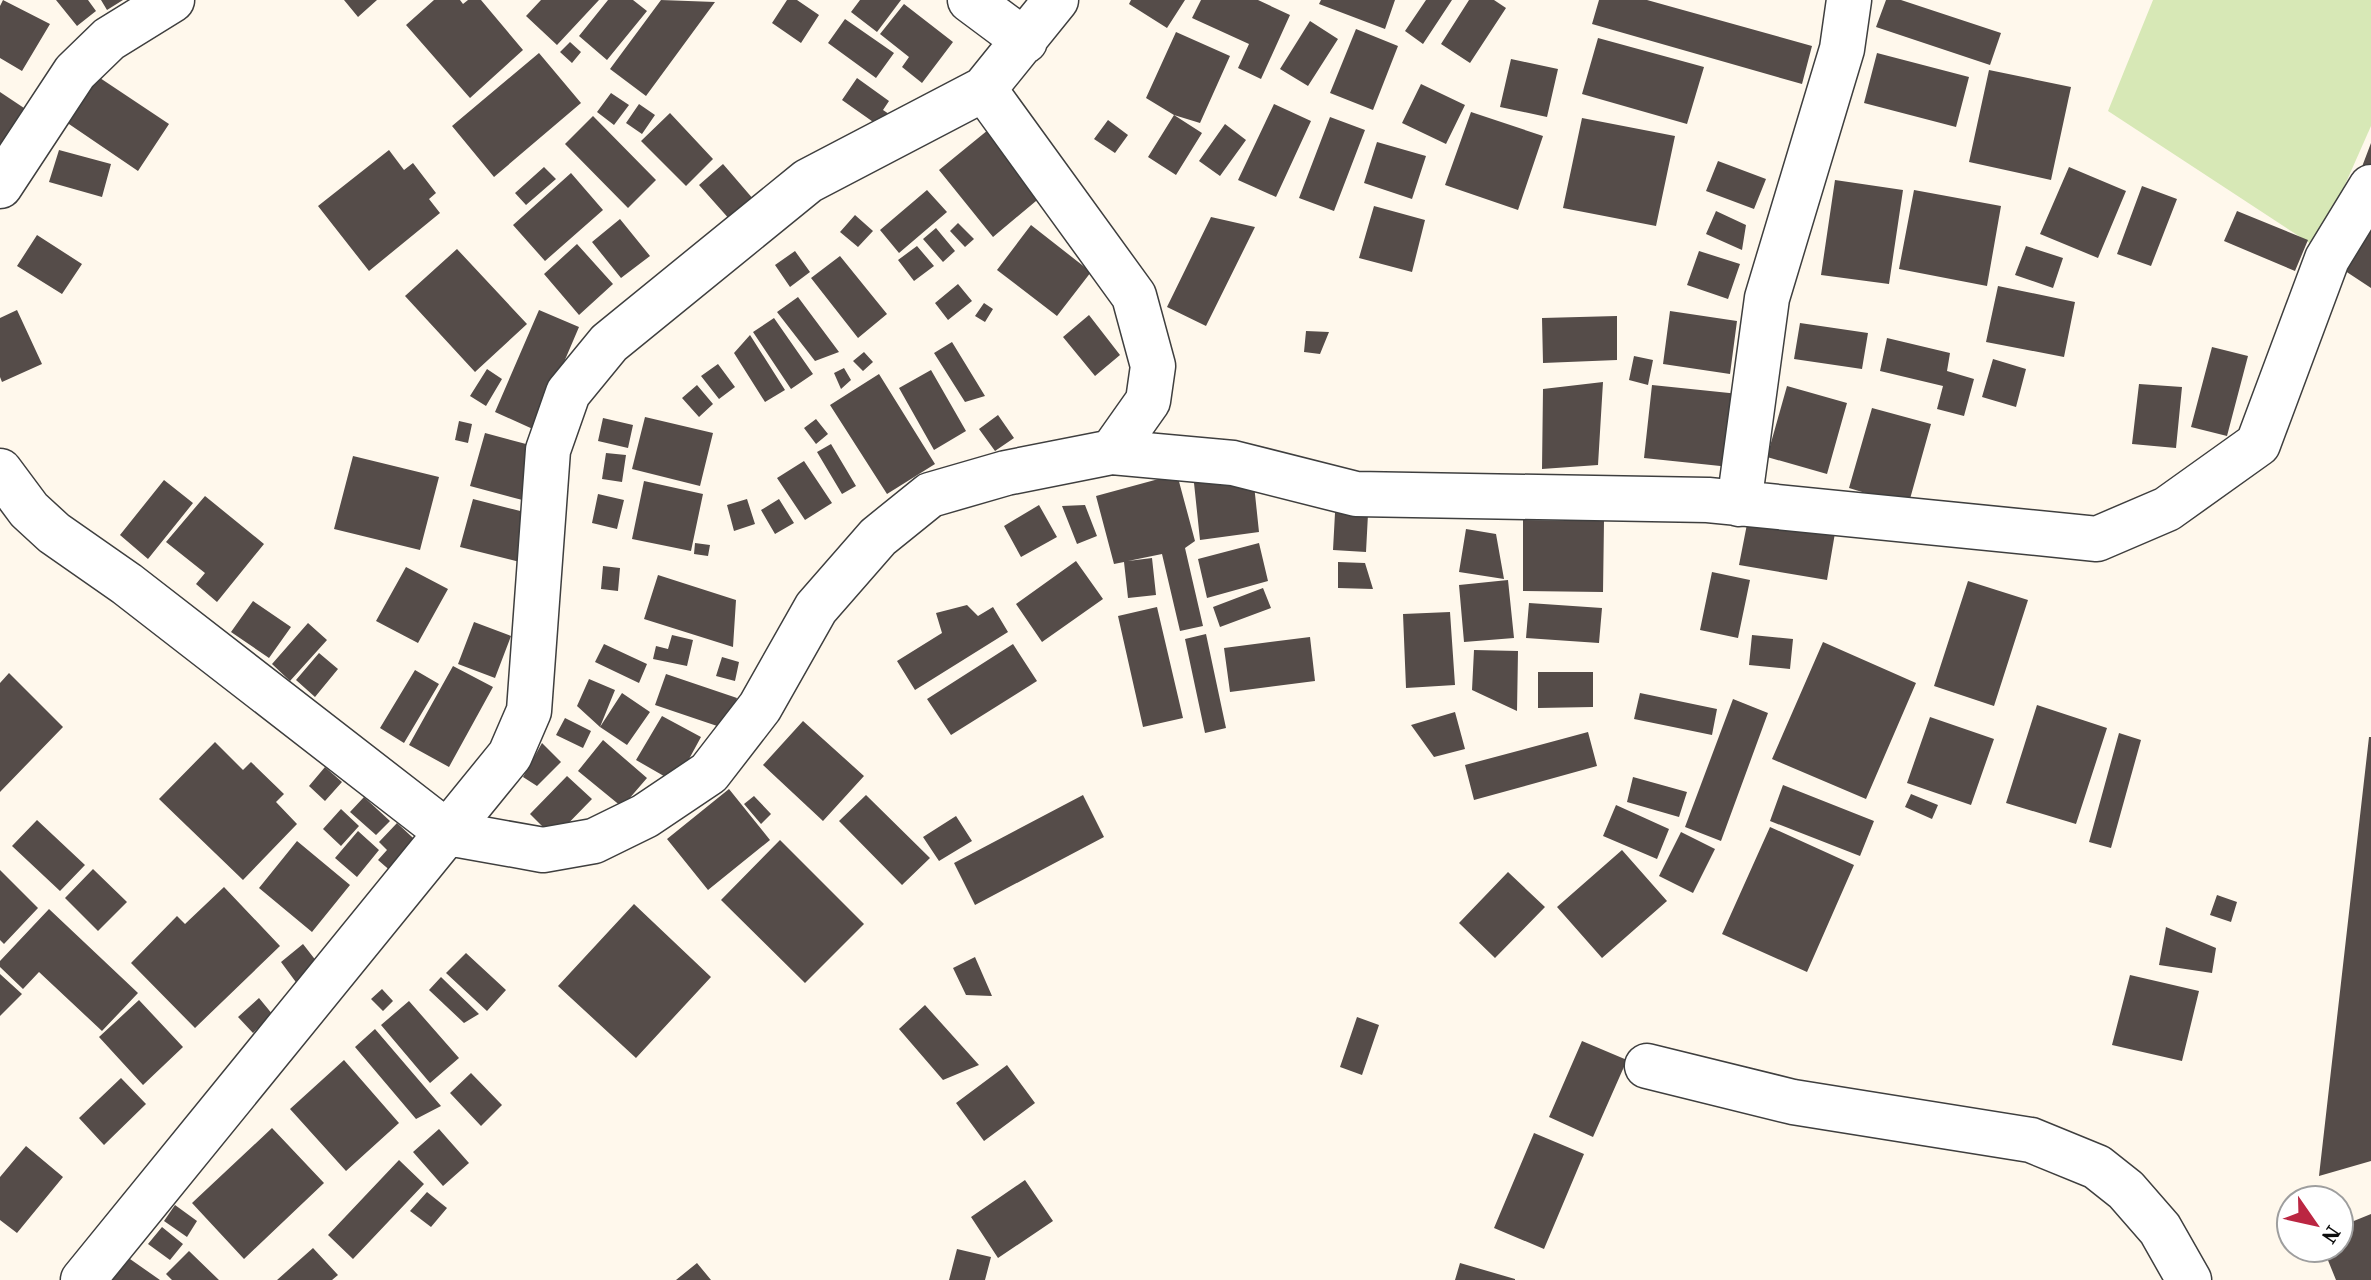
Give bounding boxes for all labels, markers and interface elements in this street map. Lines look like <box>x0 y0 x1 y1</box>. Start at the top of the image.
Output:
north arrow <box>2275 1184 2355 1264</box>
text: N <box>2315 1220 2348 1250</box>

